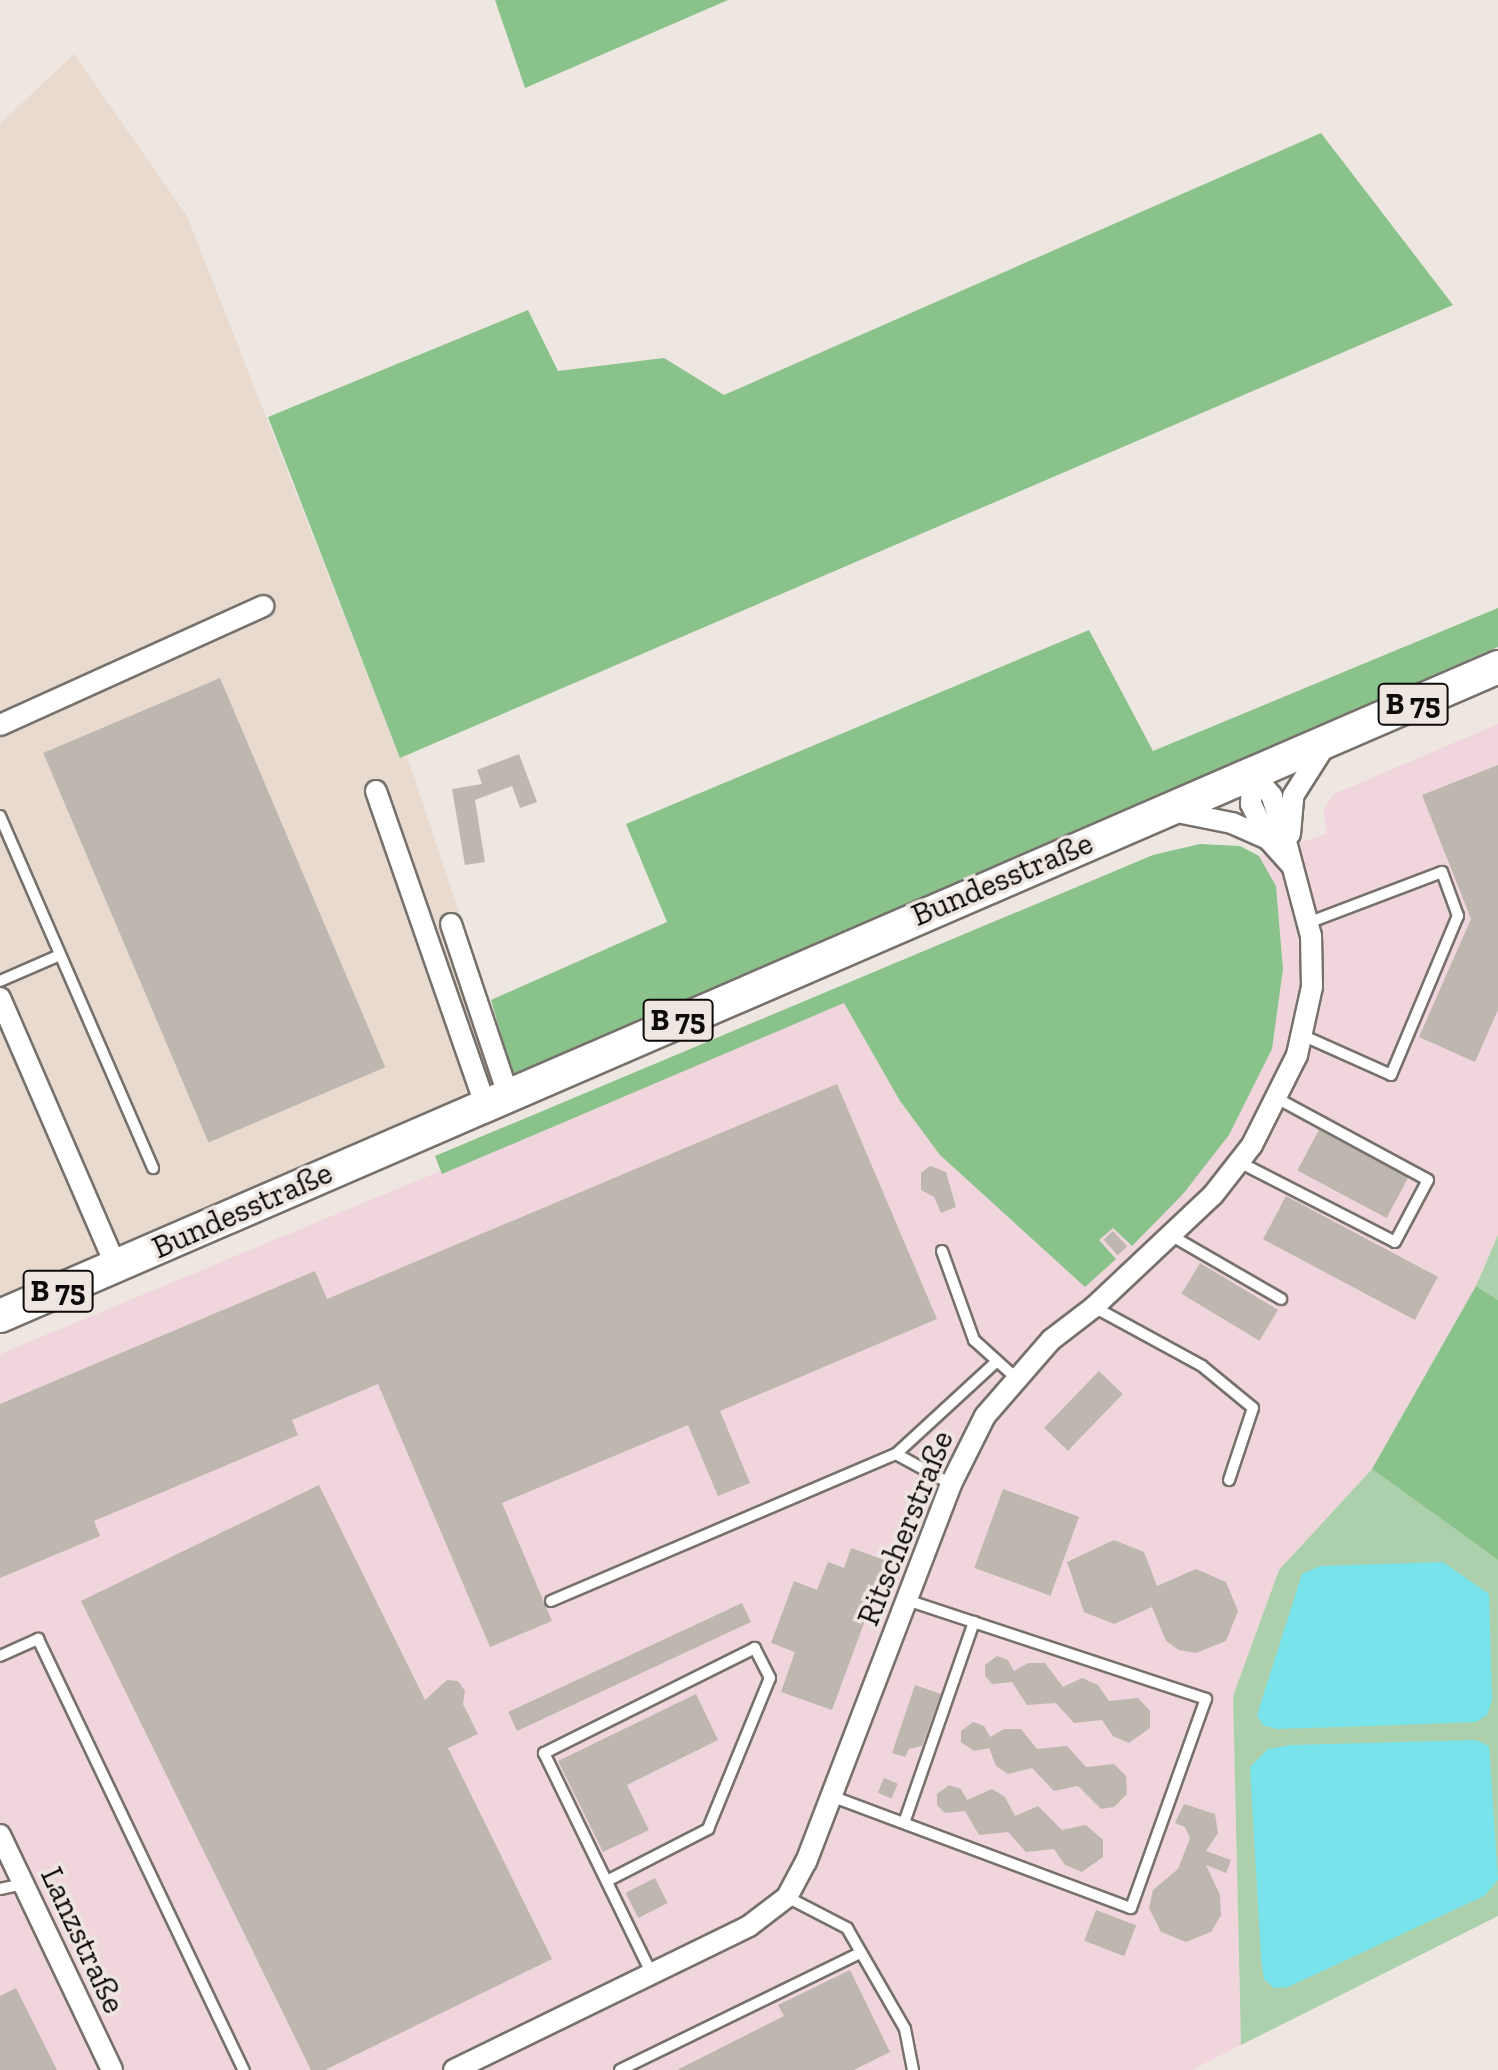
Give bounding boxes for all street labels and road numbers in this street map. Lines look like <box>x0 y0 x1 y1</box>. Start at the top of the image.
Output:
road number: B 75 <box>1377 678 1449 730</box>
street label: Bundesstraße <box>906 824 1098 934</box>
road number: B 75 <box>642 994 714 1046</box>
street label: Bundesstraße <box>146 1153 338 1267</box>
road number: B 75 <box>22 1265 94 1317</box>
street label: Ritscherstraße <box>849 1425 961 1631</box>
street label: Lanzstraße <box>32 1861 134 2019</box>

